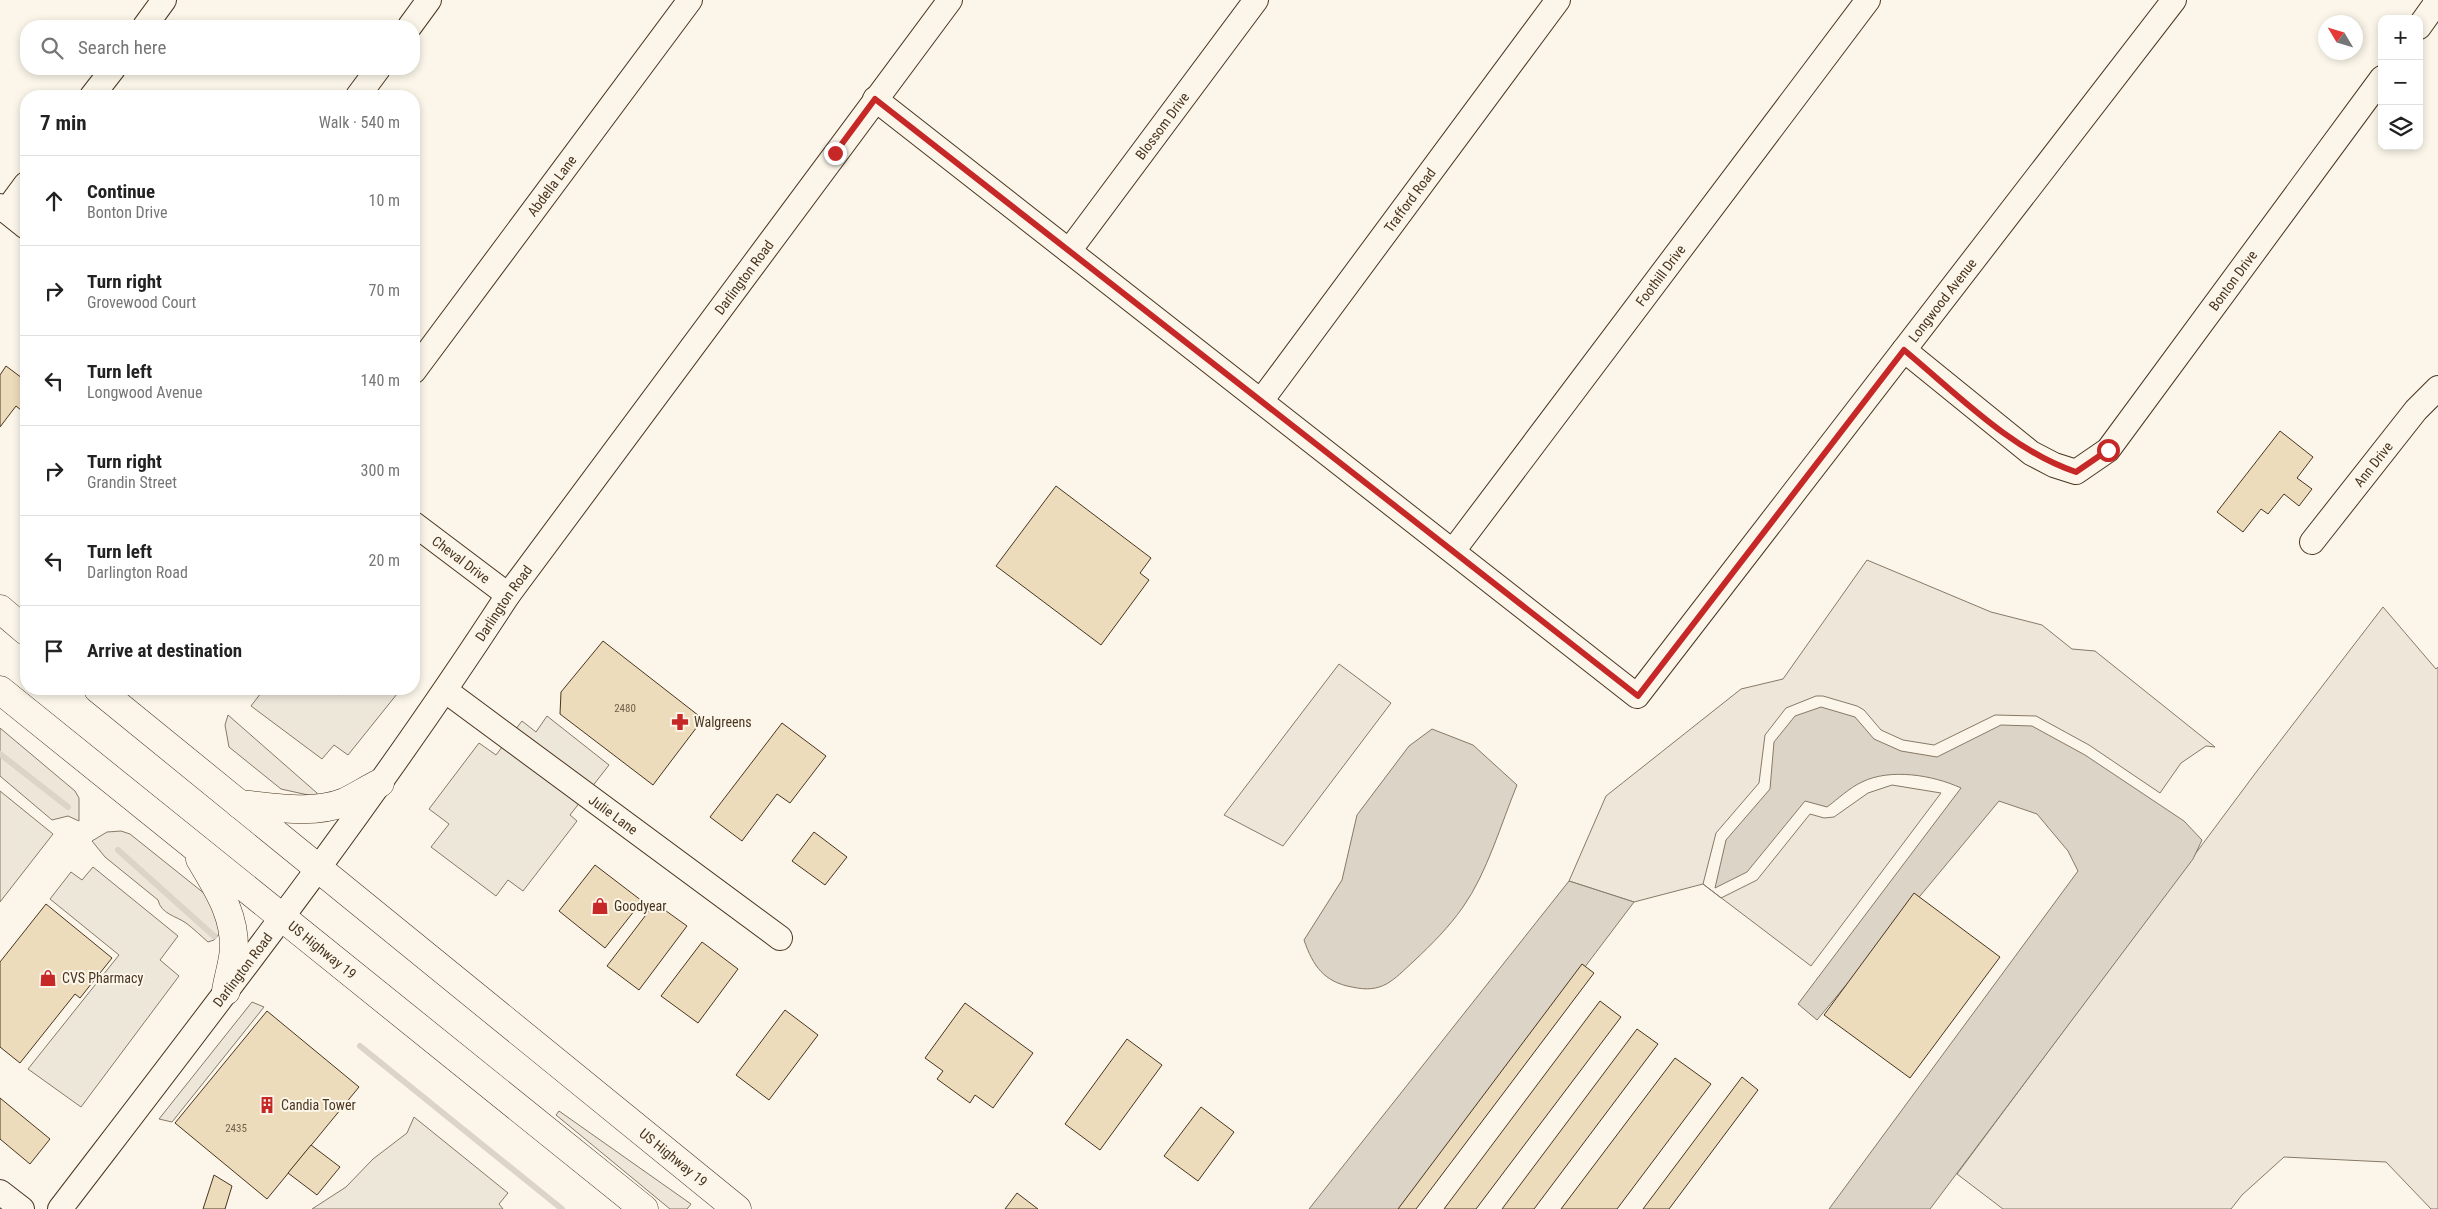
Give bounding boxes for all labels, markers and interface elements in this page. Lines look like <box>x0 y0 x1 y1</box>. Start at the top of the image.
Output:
north arrow <box>2318 15 2363 60</box>
map controls <box>2378 15 2423 150</box>
button: + <box>2378 15 2423 60</box>
search box <box>20 20 420 75</box>
icon: search <box>38 34 66 62</box>
text: Search here <box>78 36 166 59</box>
button: − <box>2378 60 2423 105</box>
street label: Blossom Drive <box>1132 89 1193 163</box>
button: layers <box>2378 105 2423 150</box>
text: 7 min <box>40 111 87 135</box>
text: Walk · 540 m <box>319 113 400 132</box>
route end <box>824 142 847 165</box>
street label: Abdella Lane <box>524 152 580 219</box>
street label: Trafford Road <box>1381 165 1439 235</box>
text: Continue <box>87 180 155 203</box>
icon: ahead <box>40 187 68 215</box>
text: 10 m <box>368 191 400 210</box>
text: Bonton Drive <box>87 203 167 222</box>
street label: Darlington Road <box>711 237 777 318</box>
street label: Foothill Drive <box>1632 241 1689 309</box>
street label: Bonton Drive <box>2206 247 2261 314</box>
street label: Longwood Avenue <box>1905 255 1980 345</box>
text: Turn right <box>87 270 162 293</box>
icon: right <box>40 277 68 305</box>
text: 70 m <box>368 281 400 300</box>
text: Grovewood Court <box>87 293 196 312</box>
text: Turn left <box>87 360 152 383</box>
icon: left <box>40 367 68 395</box>
text: 140 m <box>361 371 400 390</box>
text: Longwood Avenue <box>87 383 202 402</box>
street label: Ann Drive <box>2351 438 2396 490</box>
route start <box>2097 439 2120 462</box>
text: Turn right <box>87 450 162 473</box>
icon: right <box>40 457 68 485</box>
text: 300 m <box>361 461 400 480</box>
text: Grandin Street <box>87 473 177 492</box>
street label: Cheval Drive <box>429 533 493 587</box>
text: Turn left <box>87 540 152 563</box>
icon: left <box>40 547 68 575</box>
text: 20 m <box>368 551 400 570</box>
street label: Darlington Road <box>472 562 535 644</box>
text: Darlington Road <box>87 563 188 582</box>
icon: arrive <box>40 637 68 665</box>
text: Arrive at destination <box>87 639 242 662</box>
house number: 2480 <box>614 702 636 715</box>
pharmacy icon: Walgreens <box>670 712 690 732</box>
place label: Walgreens <box>694 714 752 730</box>
street label: Julie Lane <box>586 791 641 838</box>
shop icon: Goodyear <box>590 896 610 916</box>
place label: Goodyear <box>614 898 667 914</box>
street label: US Highway 19 <box>285 918 360 982</box>
street label: Darlington Road <box>210 930 276 1010</box>
shop icon: CVS Pharmacy <box>38 968 58 988</box>
place label: CVS Pharmacy <box>62 970 143 986</box>
building icon: Candia Tower <box>257 1095 277 1115</box>
place label: Candia Tower <box>281 1097 356 1113</box>
house number: 2435 <box>225 1122 247 1135</box>
street label: US Highway 19 <box>636 1125 711 1190</box>

